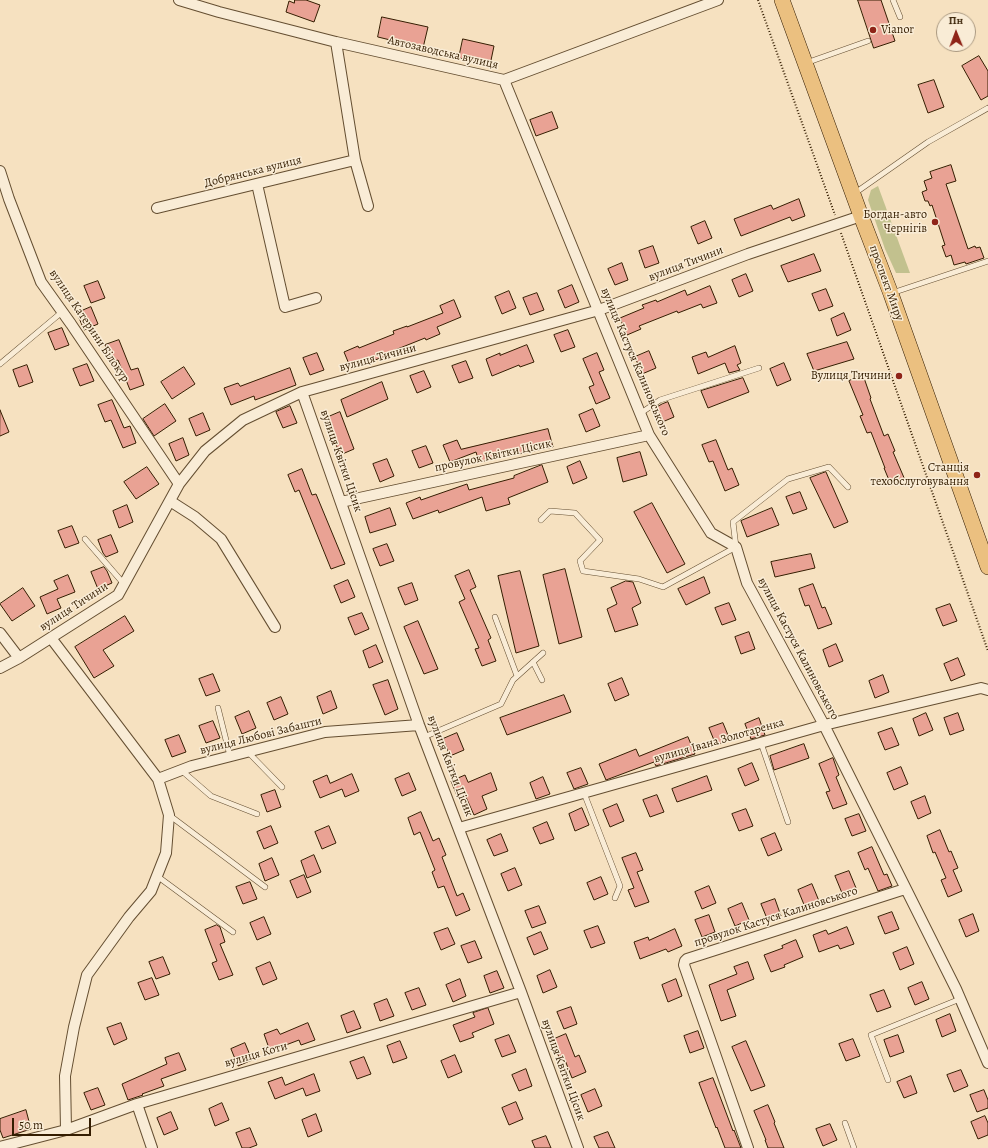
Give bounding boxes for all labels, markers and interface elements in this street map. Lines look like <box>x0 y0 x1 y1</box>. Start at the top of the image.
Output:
north arrow <box>936 12 976 52</box>
text: Пн <box>948 13 963 28</box>
place label: Vianor <box>881 23 914 37</box>
marker: Vianor <box>868 25 878 35</box>
street label: Автозаводська вулиця <box>386 33 500 73</box>
street label: Добрянська вулиця <box>203 153 303 191</box>
place label: Богдан-авто Чернігів <box>863 208 927 236</box>
marker: Богдан-авто Чернігів <box>930 217 940 227</box>
street label: вулиця Тичини <box>647 243 725 285</box>
street label: проспект Миру <box>866 243 906 323</box>
street label: вулиця Катерини Білокур <box>46 267 132 385</box>
street label: вулиця Кастуся Калиновського <box>597 286 673 438</box>
street label: вулиця Тичини <box>338 341 418 375</box>
place label: Вулиця Тичини <box>811 369 891 383</box>
marker: Вулиця Тичини <box>894 371 904 381</box>
street label: вулиця Квітки Цісик <box>317 408 365 514</box>
street label: провулок Квітки Цісик <box>433 437 553 475</box>
place label: Станція техобслуговування <box>871 461 969 489</box>
marker: Станція техобслуговування <box>972 470 982 480</box>
street label: вулиця Кастуся Калиновського <box>754 575 842 723</box>
street label: вулиця Тичини <box>37 579 111 635</box>
street label: вулиця Квітки Цісик <box>424 713 476 819</box>
street label: вулиця Любові Забашти <box>199 714 323 758</box>
street label: вулиця Івана Золотаренка <box>652 716 786 766</box>
street label: провулок Кастуся Калиновського <box>692 884 860 950</box>
street label: вулиця Квітки Цісик <box>538 1017 588 1123</box>
street label: вулиця Коти <box>223 1039 289 1071</box>
scale bar <box>14 1110 93 1136</box>
text: 50 m <box>19 1117 43 1133</box>

